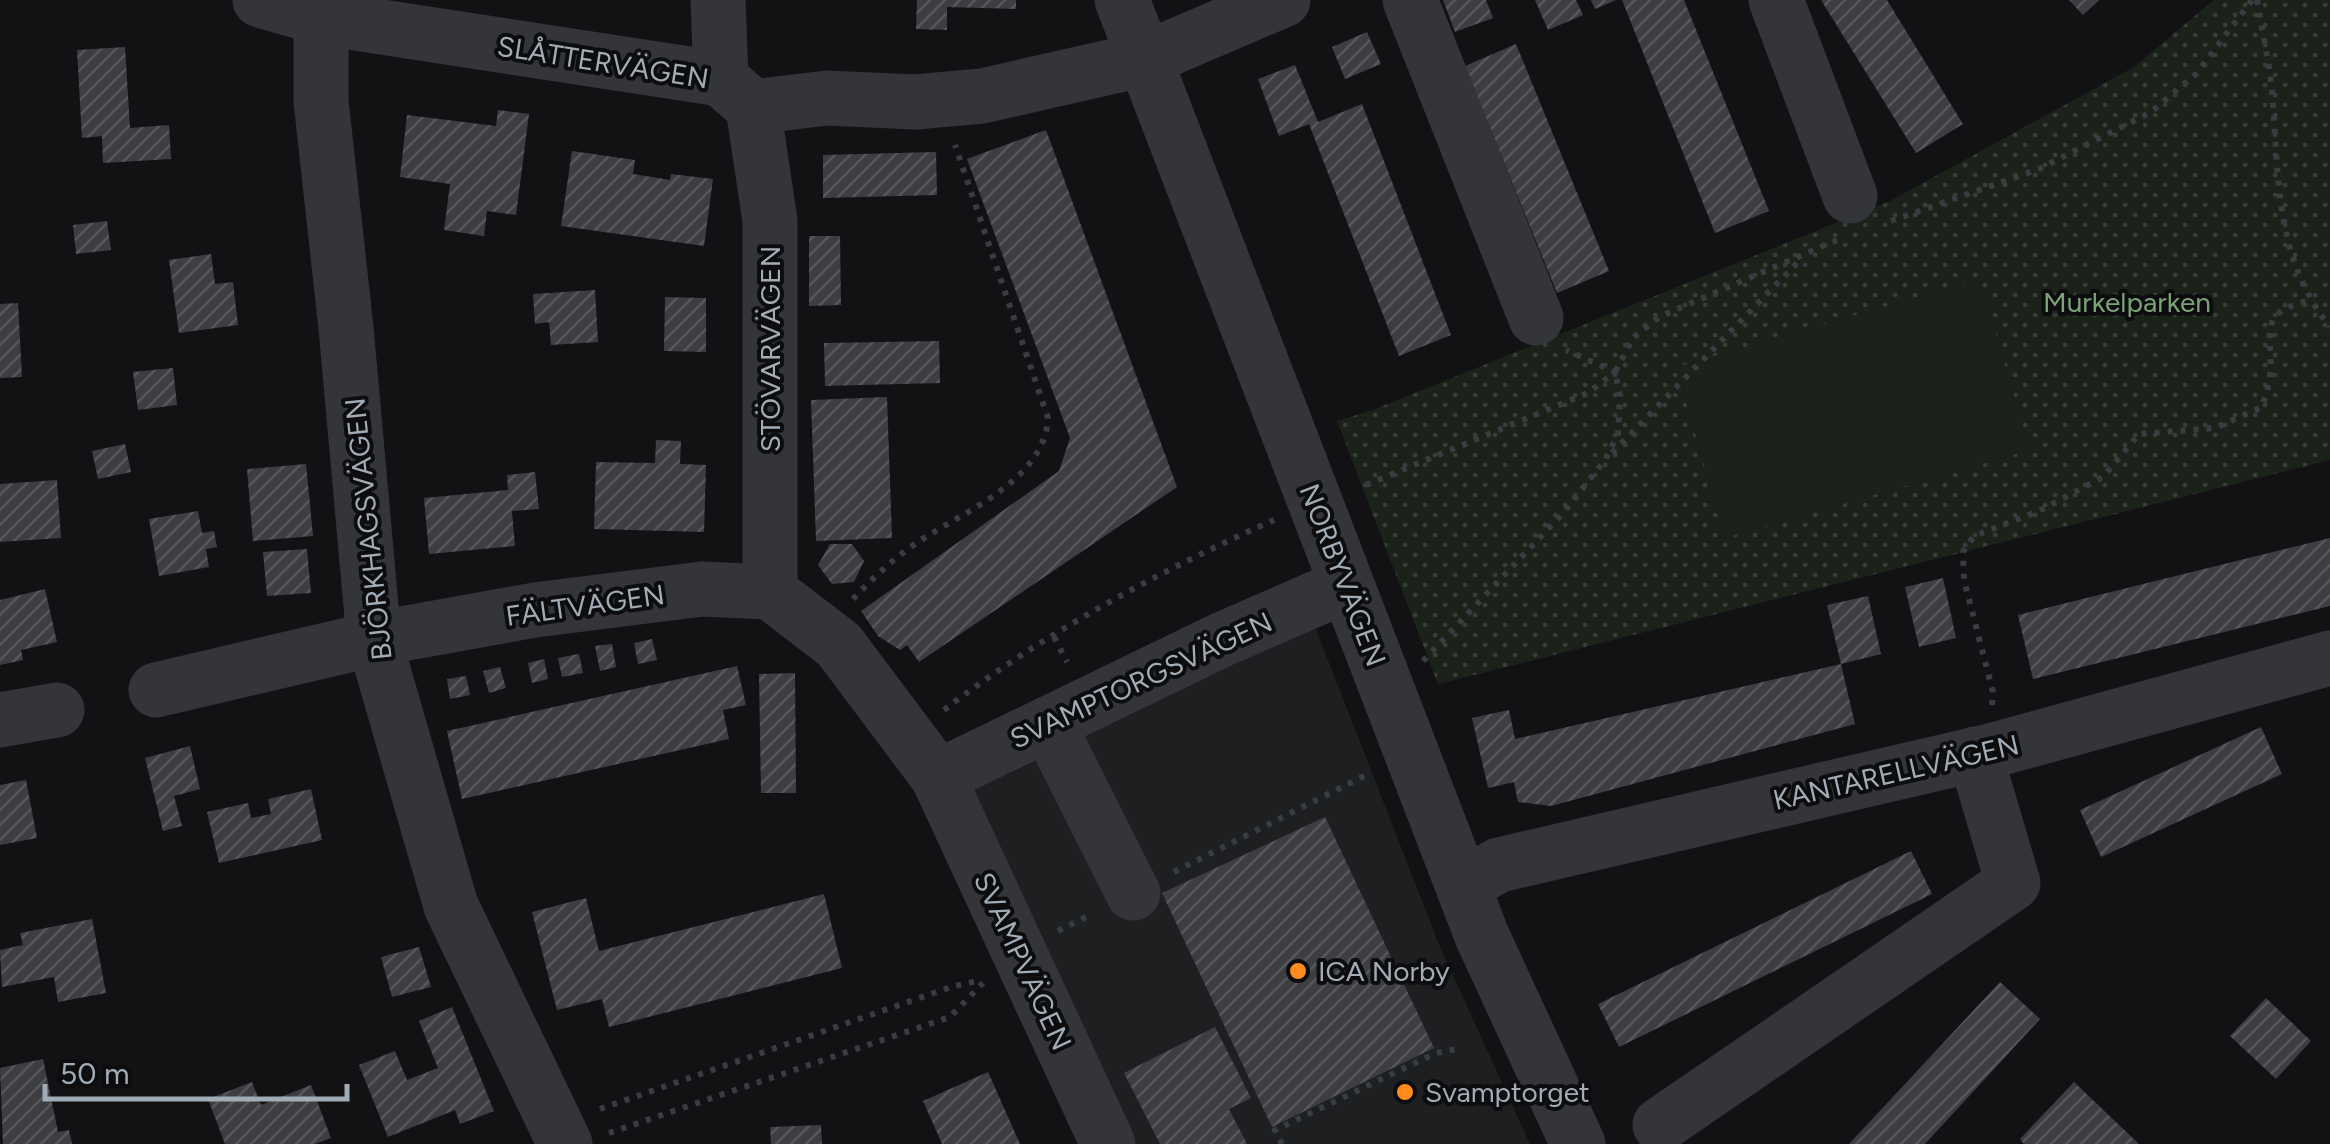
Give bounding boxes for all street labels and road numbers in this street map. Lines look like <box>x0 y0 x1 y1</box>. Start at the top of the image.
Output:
street label: SLÅTTERVÄGEN <box>495 29 711 95</box>
street label: STÖVARVÄGEN <box>753 246 787 452</box>
street label: BJÖRKHAGSVÄGEN <box>337 396 399 662</box>
street label: NORBYVÄGEN <box>1293 479 1393 671</box>
street label: FÄLTVÄGEN <box>503 577 667 633</box>
street label: SVAMPTORGSVÄGEN <box>1005 604 1277 756</box>
street label: KANTARELLVÄGEN <box>1770 727 2022 817</box>
street label: SVAMPVÄGEN <box>967 867 1079 1055</box>

